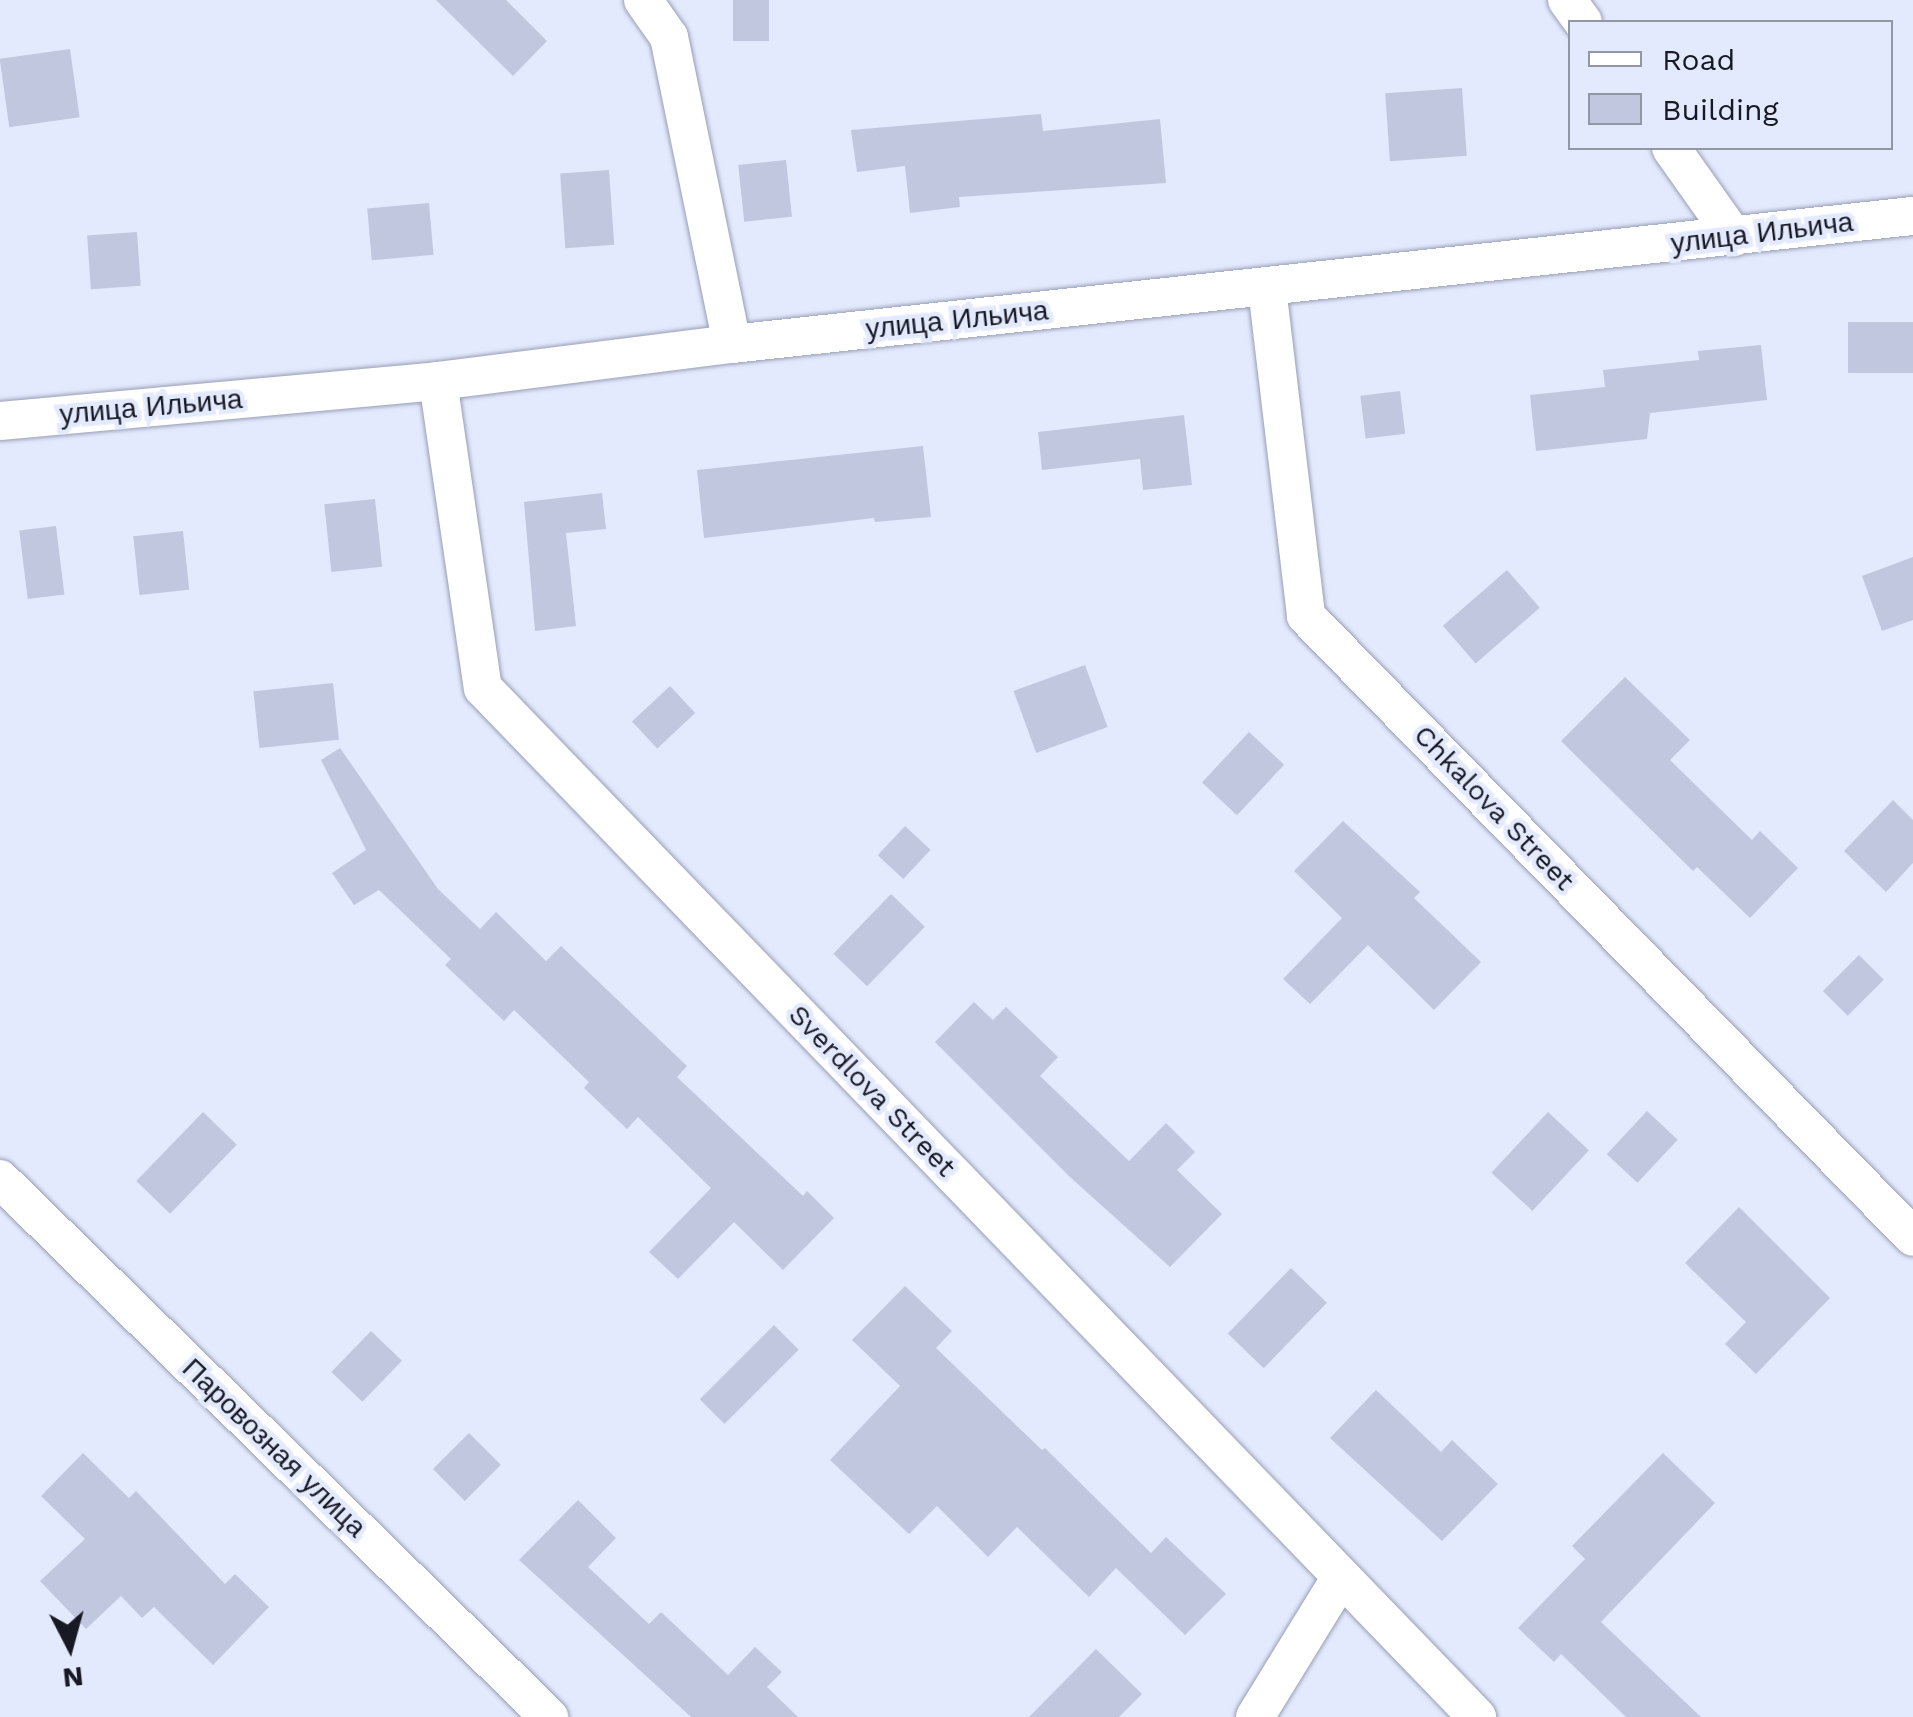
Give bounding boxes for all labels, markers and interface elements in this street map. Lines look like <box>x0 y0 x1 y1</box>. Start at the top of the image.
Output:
legend <box>1568 20 1893 150</box>
text: Road <box>1662 42 1735 77</box>
text: Building <box>1662 92 1779 127</box>
street label: улица Ильича <box>1669 205 1855 261</box>
street label: улица Ильича <box>864 294 1050 346</box>
street label: улица Ильича <box>58 382 244 432</box>
street label: Chkalova Street <box>1406 718 1582 898</box>
street label: Sverdlova Street <box>781 998 963 1184</box>
street label: Паровозная улица <box>175 1352 373 1544</box>
north arrow <box>20 1597 120 1697</box>
text: N <box>61 1660 85 1695</box>

